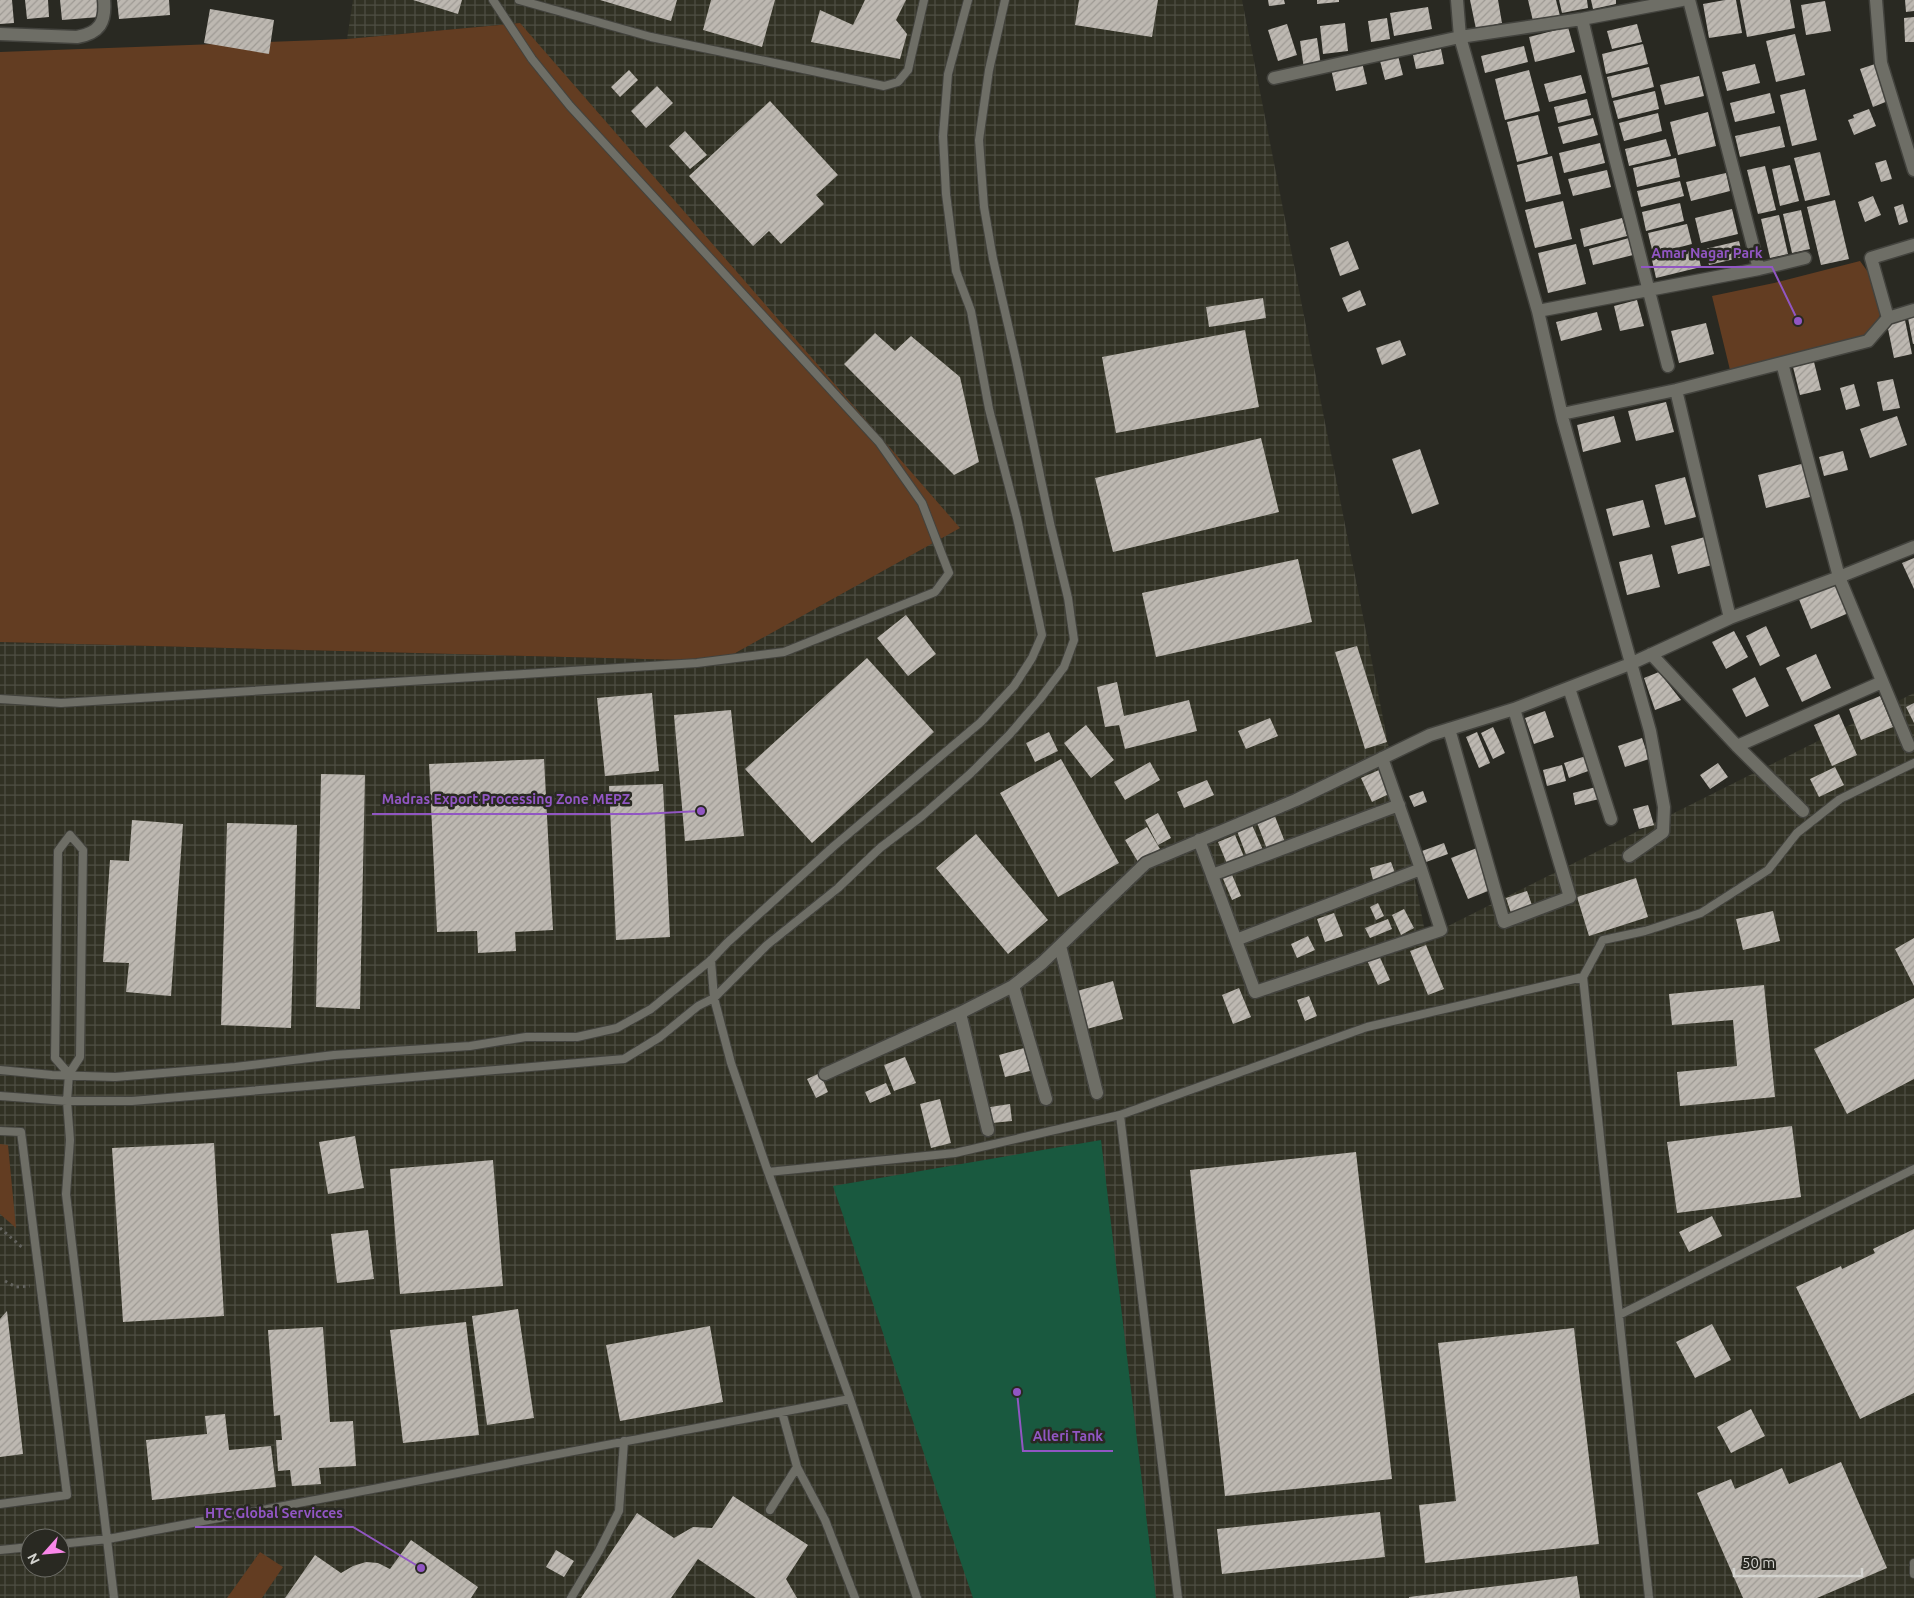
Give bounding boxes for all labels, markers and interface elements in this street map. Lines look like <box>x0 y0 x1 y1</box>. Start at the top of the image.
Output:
callout: Amar Nagar Park <box>1641 238 1772 267</box>
text: Amar Nagar Park <box>1651 245 1763 261</box>
callout: Madras Export Processing Zone MEPZ <box>372 785 641 814</box>
text: Madras Export Processing Zone MEPZ <box>382 791 630 807</box>
callout: Alleri Tank <box>1023 1422 1113 1451</box>
text: Alleri Tank <box>1033 1428 1103 1444</box>
callout: HTC Global Servicces <box>195 1498 353 1527</box>
text: HTC Global Servicces <box>205 1505 343 1521</box>
north arrow <box>20 1528 70 1578</box>
scale bar <box>1734 1546 1862 1578</box>
text: N <box>24 1551 43 1567</box>
text: 50 m <box>1742 1554 1775 1571</box>

